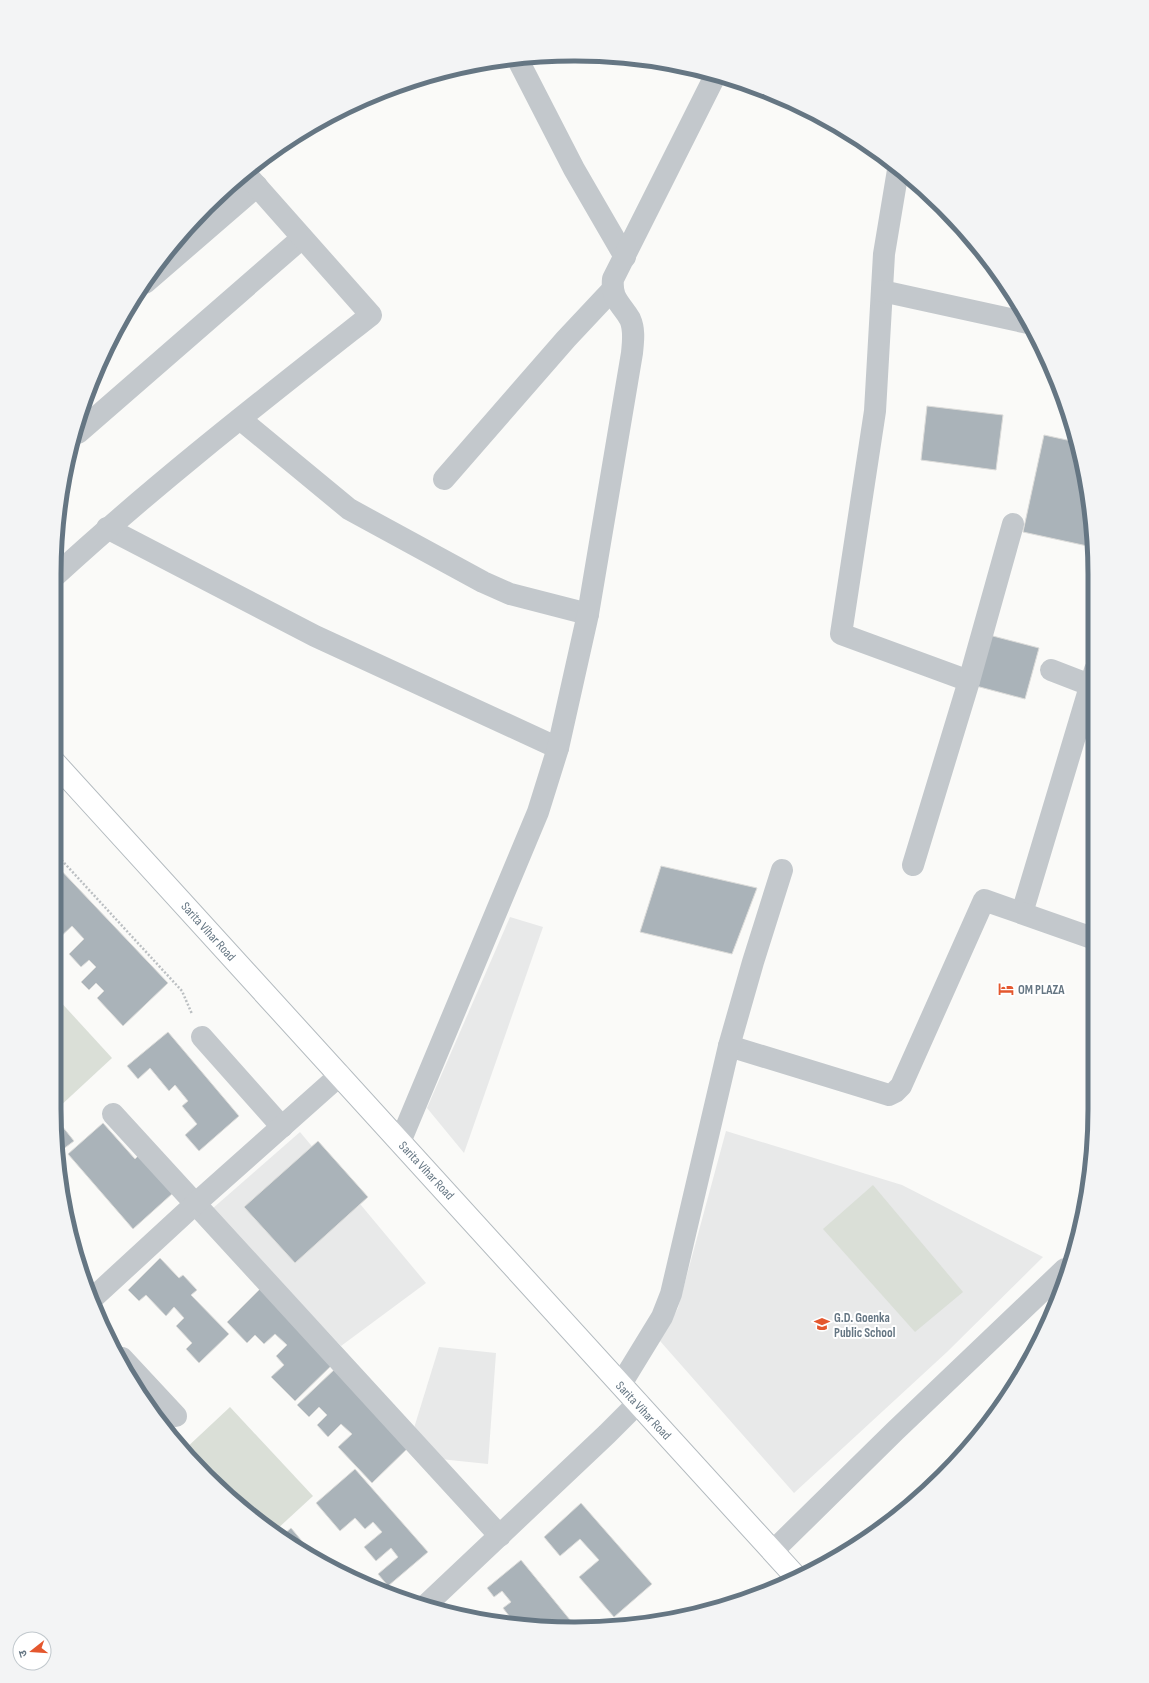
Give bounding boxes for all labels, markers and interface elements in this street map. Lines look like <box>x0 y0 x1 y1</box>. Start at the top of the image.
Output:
street label: Sarita Vihar Road <box>178 899 239 965</box>
hotel icon: OM PLAZA <box>997 980 1015 998</box>
place label: OM PLAZA <box>1018 982 1065 998</box>
street label: Sarita Vihar Road <box>395 1138 457 1203</box>
place label: G.D. Goenka Public School <box>834 1310 896 1341</box>
school or university icon: G.D. Goenka Public School <box>813 1315 831 1333</box>
street label: Sarita Vihar Road <box>612 1378 674 1443</box>
north arrow <box>12 1631 52 1671</box>
text: उ <box>16 1648 30 1659</box>

